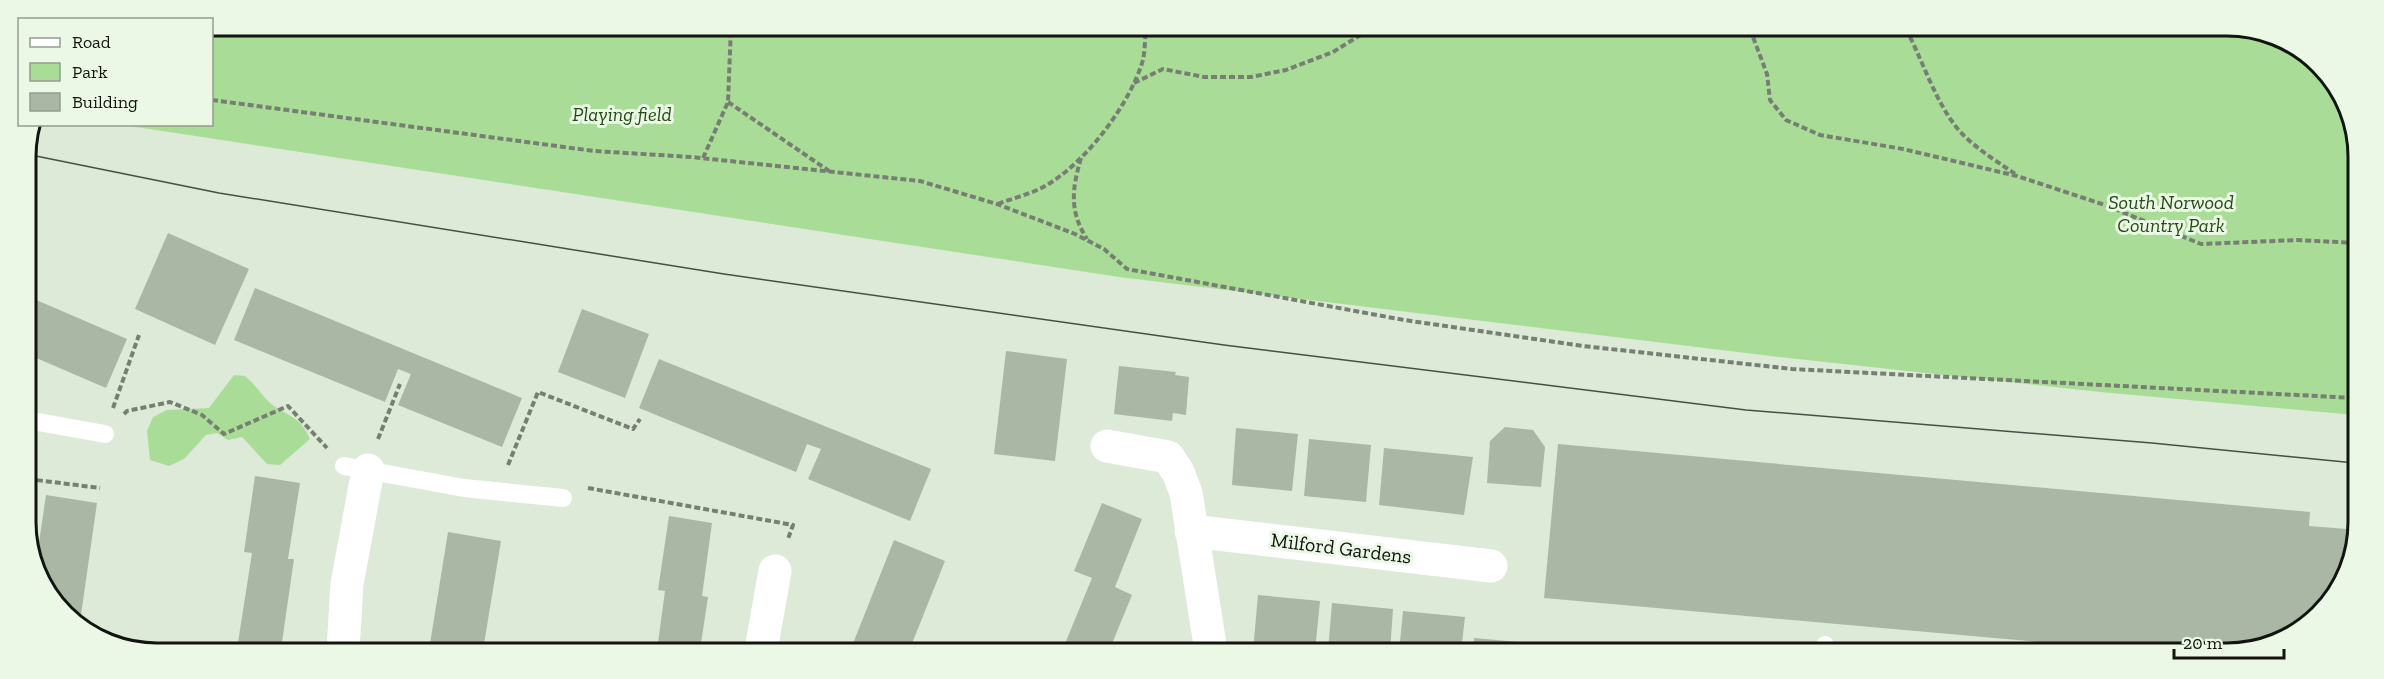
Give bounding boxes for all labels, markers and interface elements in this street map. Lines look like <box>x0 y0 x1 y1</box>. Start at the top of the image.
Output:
legend <box>18 18 213 126</box>
text: Road <box>72 31 111 53</box>
text: Park <box>72 61 108 83</box>
text: Building <box>72 91 138 113</box>
park label: Playing field <box>572 102 672 126</box>
park label: South Norwood Country Park <box>2108 190 2234 237</box>
street label: Milford Gardens <box>1269 527 1413 569</box>
scale bar <box>2174 622 2284 660</box>
text: 20 m <box>2183 632 2223 654</box>

